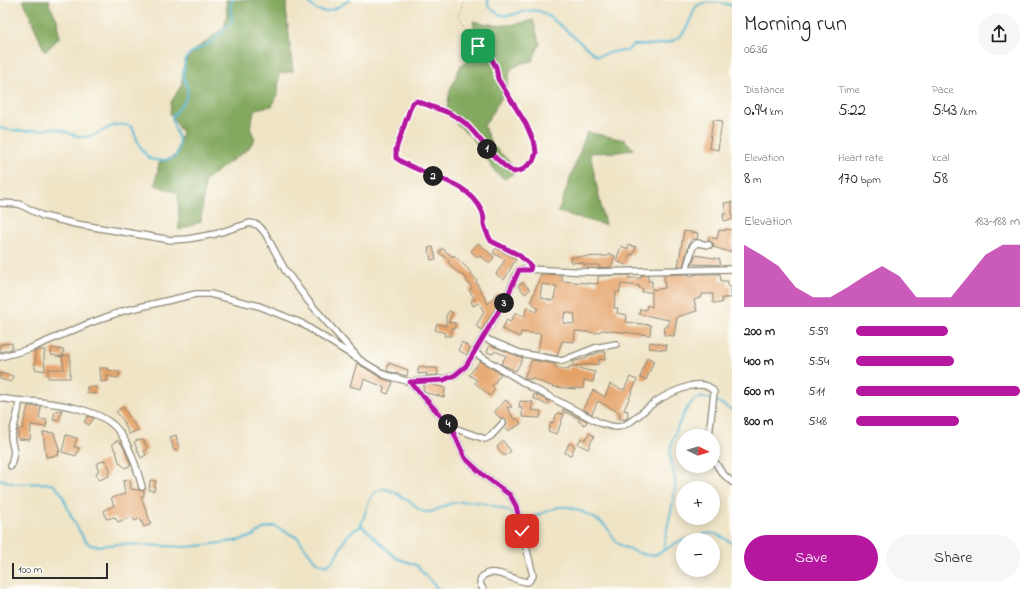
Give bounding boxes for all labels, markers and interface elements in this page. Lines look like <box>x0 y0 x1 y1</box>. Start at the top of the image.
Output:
text: Morning run <box>744 9 847 41</box>
button: share <box>978 13 1020 55</box>
pin <box>461 29 495 63</box>
icon: arrive <box>467 35 489 57</box>
text: 06:36 <box>744 40 768 59</box>
text: Distance <box>744 82 785 98</box>
text: Time <box>838 82 860 98</box>
text: Pace <box>932 82 953 98</box>
text: 0.94 <box>744 98 767 123</box>
text: 5:22 <box>838 98 866 123</box>
text: 5:43 <box>932 98 957 123</box>
text: km <box>767 104 783 120</box>
text: /km <box>957 104 977 120</box>
pin: 1 <box>477 139 497 159</box>
text: 1 <box>485 141 489 157</box>
text: Elevation <box>744 150 784 166</box>
text: Heart rate <box>838 150 883 166</box>
text: kcal <box>932 150 950 166</box>
pin: 2 <box>423 166 443 186</box>
text: 8 <box>744 166 750 191</box>
text: 170 <box>838 166 858 191</box>
text: 58 <box>932 166 948 191</box>
text: 2 <box>430 168 436 184</box>
text: m <box>750 172 762 188</box>
text: bpm <box>858 172 881 188</box>
text: Elevation <box>744 212 792 231</box>
text: 183–188 m <box>975 212 1020 231</box>
pin: 3 <box>494 293 514 313</box>
text: 3 <box>502 295 506 311</box>
text: 200 m <box>744 322 775 341</box>
text: 5:59 <box>808 322 828 341</box>
text: 400 m <box>744 352 774 371</box>
text: 5:54 <box>808 352 829 371</box>
text: 600 m <box>744 382 774 401</box>
text: 5:11 <box>808 382 825 401</box>
text: 800 m <box>744 412 773 431</box>
text: 5:48 <box>808 412 827 431</box>
pin: 4 <box>438 414 458 434</box>
text: 4 <box>446 416 450 432</box>
north arrow <box>676 429 720 473</box>
map controls <box>676 429 720 577</box>
button: + <box>676 481 720 525</box>
pin <box>505 514 539 548</box>
icon: check <box>511 520 533 542</box>
button: − <box>676 533 720 577</box>
button: Save <box>744 535 878 581</box>
button: Share <box>886 535 1020 581</box>
scale bar <box>12 561 108 580</box>
text: 100 m <box>18 562 42 578</box>

